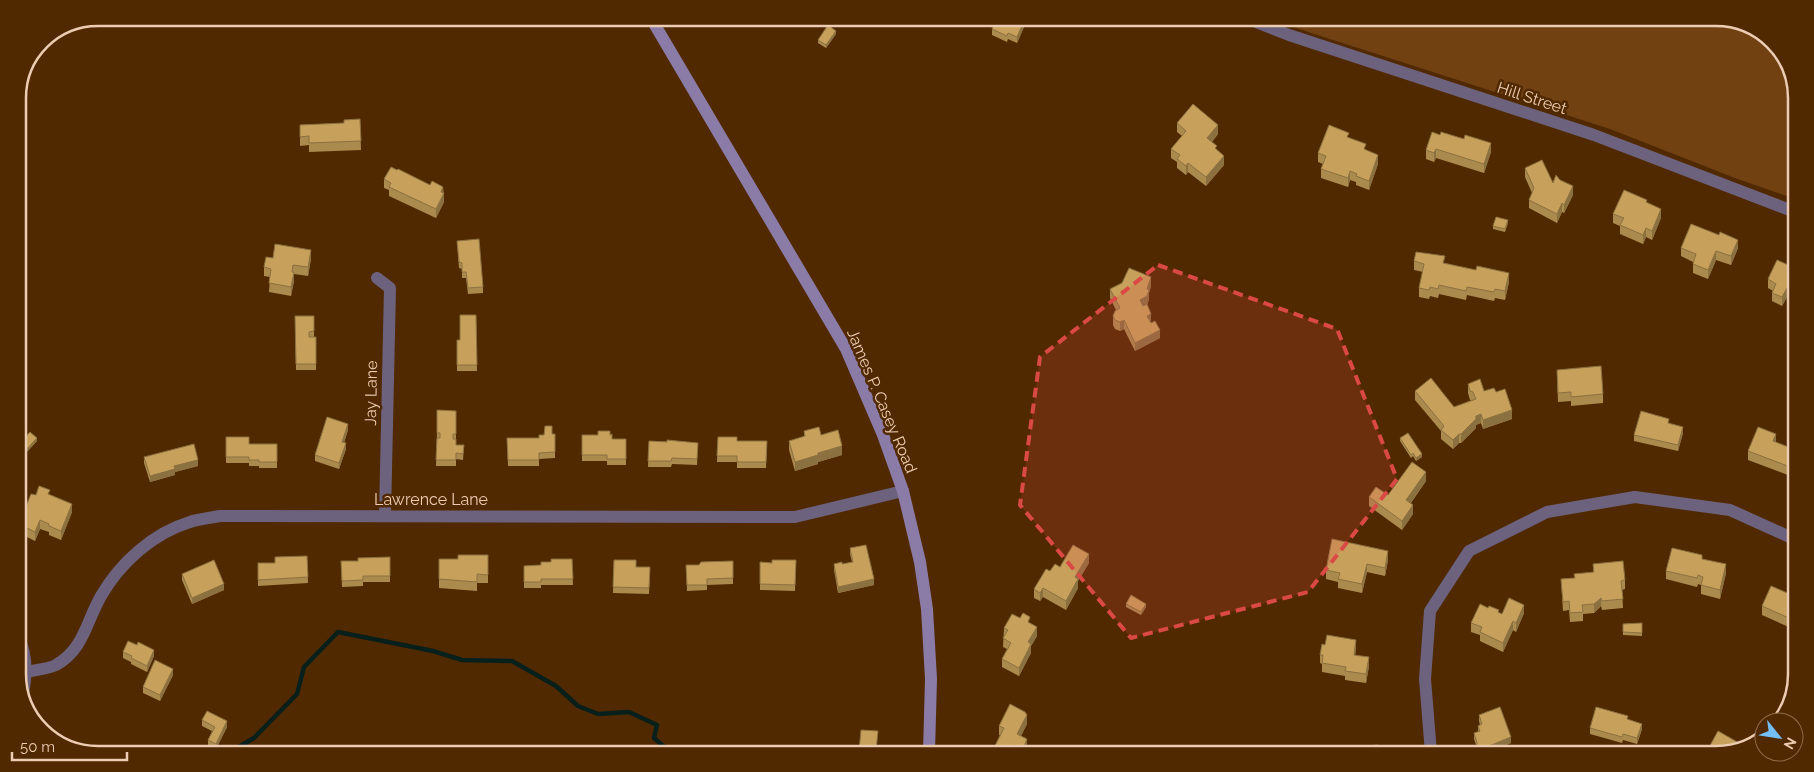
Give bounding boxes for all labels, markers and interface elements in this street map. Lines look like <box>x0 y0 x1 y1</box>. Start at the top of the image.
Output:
street label: Hill Street <box>1495 78 1570 118</box>
street label: James P. Casey Road <box>843 326 921 476</box>
street label: Jay Lane <box>361 360 381 426</box>
street label: Lawrence Lane <box>374 490 488 509</box>
north arrow <box>1754 712 1804 762</box>
scale bar <box>12 730 128 762</box>
text: N <box>1781 735 1800 752</box>
text: 50 m <box>20 738 55 756</box>

